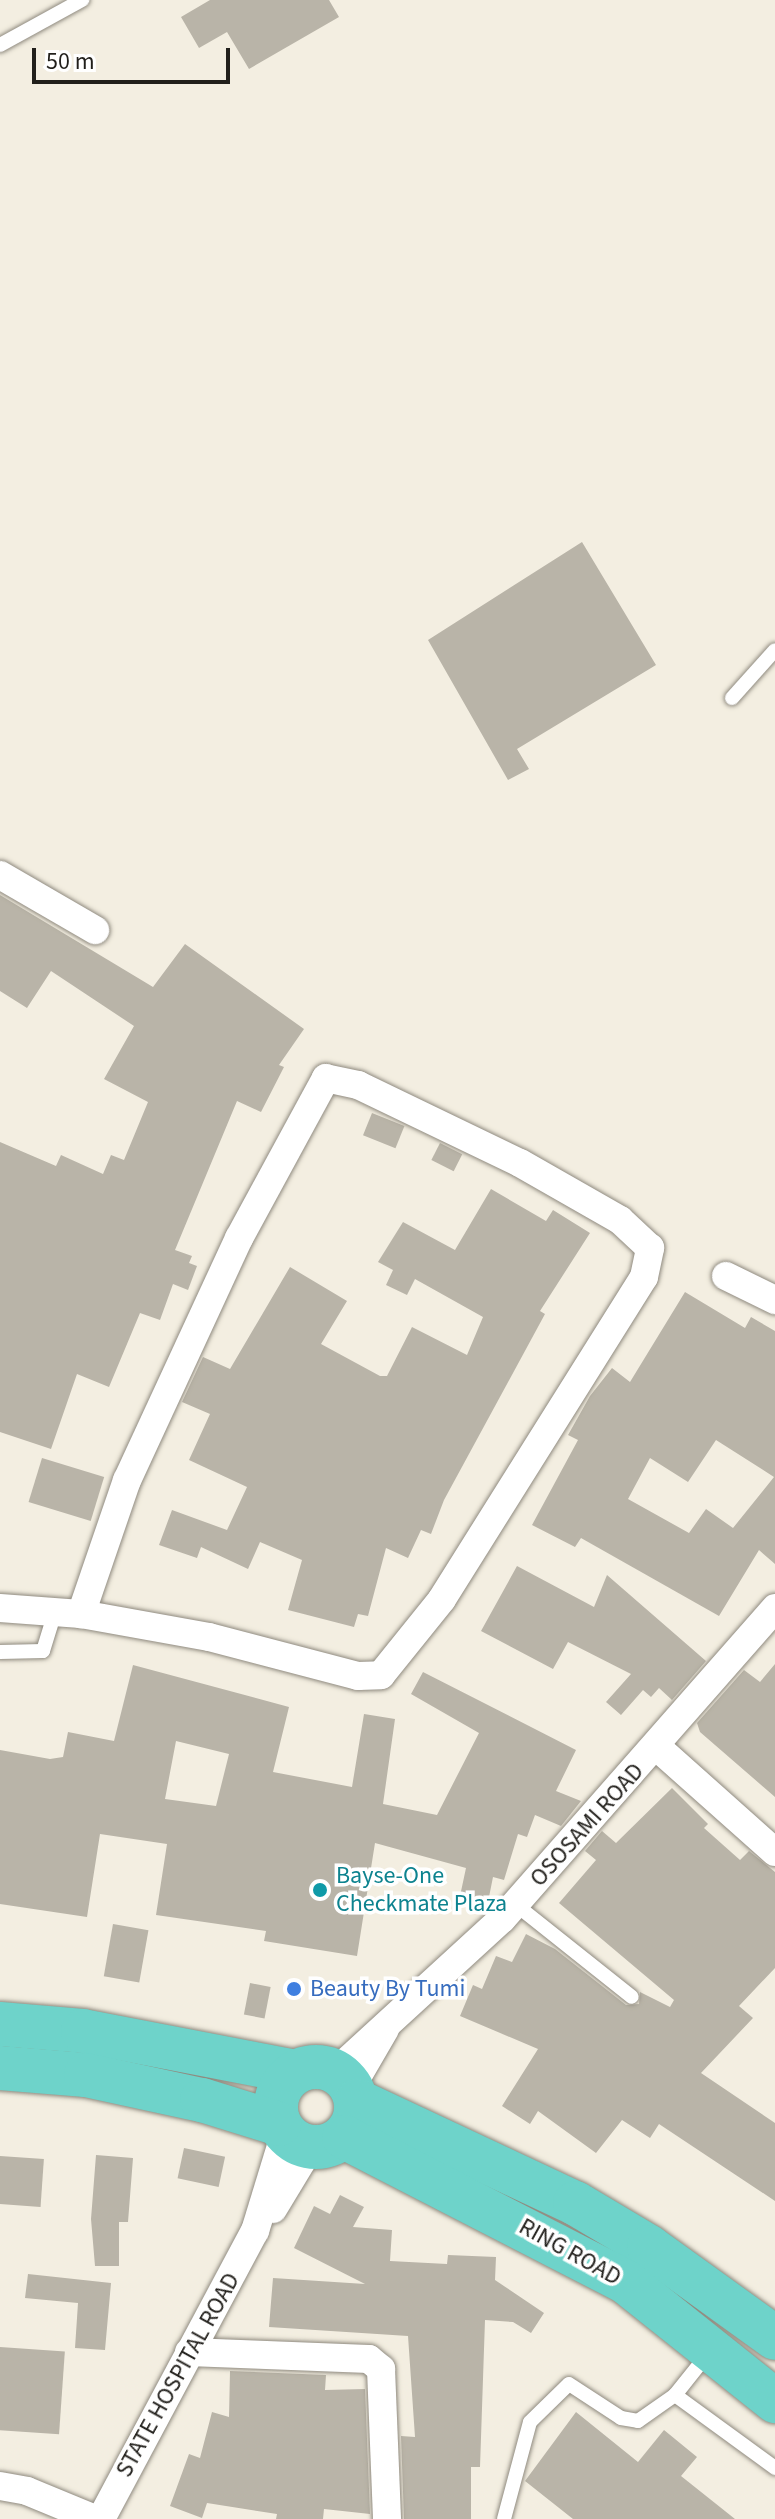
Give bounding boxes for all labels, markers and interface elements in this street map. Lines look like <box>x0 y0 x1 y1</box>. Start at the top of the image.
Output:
scale bar <box>36 32 234 82</box>
text: 50 m <box>46 44 95 79</box>
street label: OSOSAMI ROAD <box>524 1757 650 1893</box>
place label: Bayse-One Checkmate Plaza <box>336 1862 507 1918</box>
marker: Bayse-One Checkmate Plaza <box>311 1881 329 1899</box>
place label: Beauty By Tumi <box>310 1975 465 2003</box>
marker: Beauty By Tumi <box>285 1980 303 1998</box>
street label: RING ROAD <box>514 2212 626 2292</box>
street label: STATE HOSPITAL ROAD <box>110 2268 246 2482</box>

